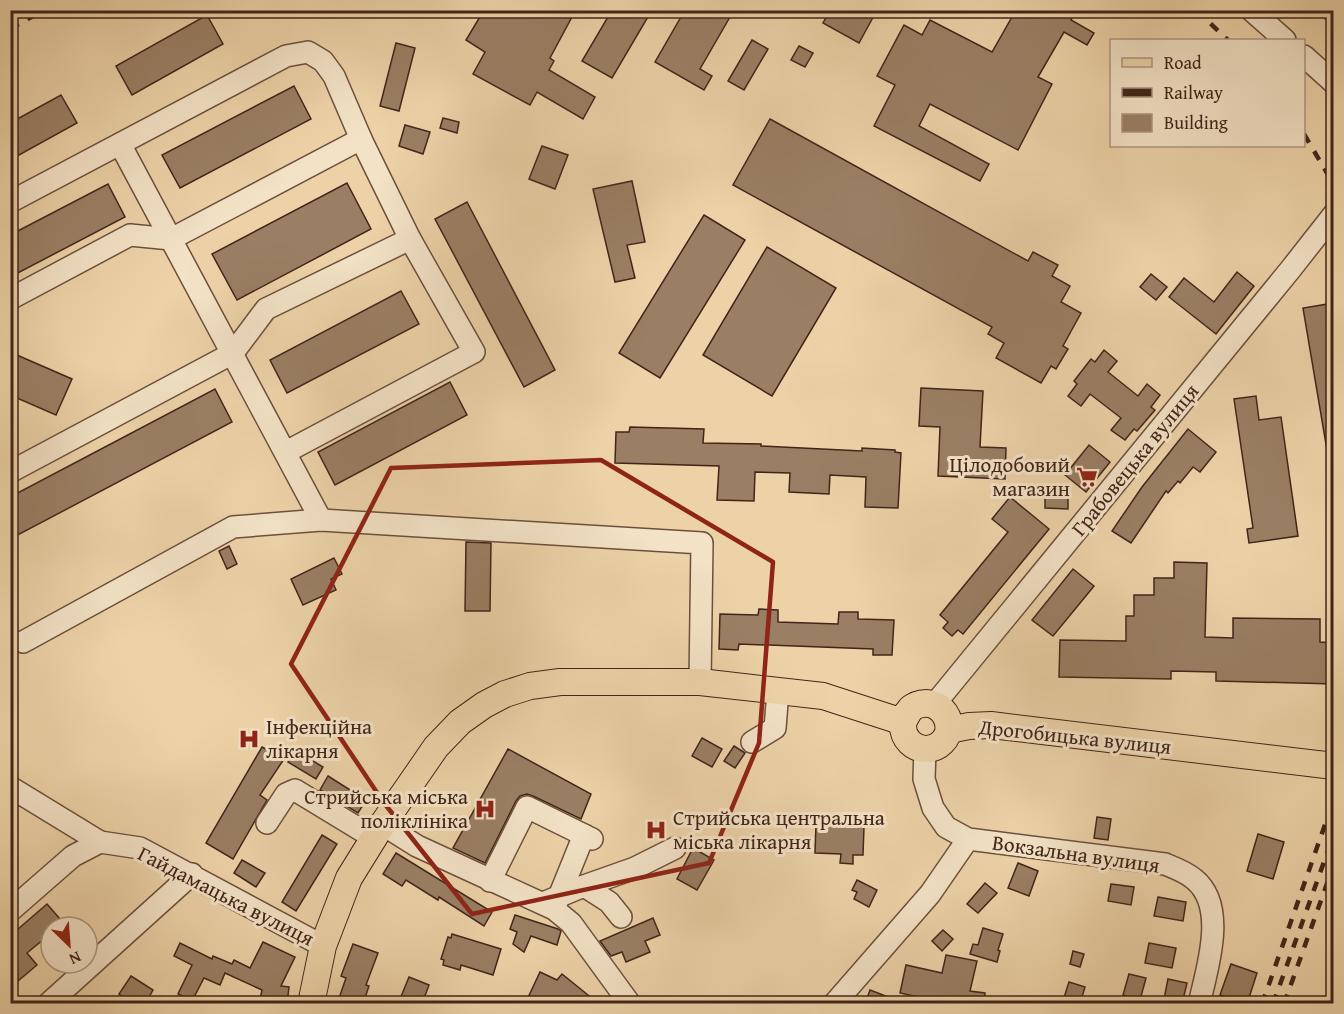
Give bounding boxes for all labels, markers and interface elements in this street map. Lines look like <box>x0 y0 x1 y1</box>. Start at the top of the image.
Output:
legend <box>1110 39 1305 147</box>
text: Road <box>1164 49 1202 76</box>
text: Railway <box>1164 79 1223 106</box>
text: Building <box>1164 109 1228 136</box>
street label: Грабовецька вулиця <box>1063 377 1206 543</box>
place label: Цілодобовий магазин <box>949 449 1070 504</box>
supermarket icon: Цілодобовий магазин <box>1075 465 1099 489</box>
place label: Інфекційна лікарня <box>266 711 372 766</box>
street label: Дрогобицька вулиця <box>976 711 1173 762</box>
hospital icon: Інфекційна лікарня <box>237 727 261 751</box>
place label: Стрийська міська поліклініка <box>304 781 468 836</box>
hospital icon: Стрийська міська поліклініка <box>473 797 497 821</box>
place label: Стрийська центральна міська лікарня <box>673 802 885 857</box>
hospital icon: Стрийська центральна міська лікарня <box>644 818 668 842</box>
street label: Вокзальна вулиця <box>990 826 1162 881</box>
street label: Гайдамацька вулиця <box>133 838 320 954</box>
north arrow <box>39 915 99 975</box>
text: N <box>65 945 85 972</box>

